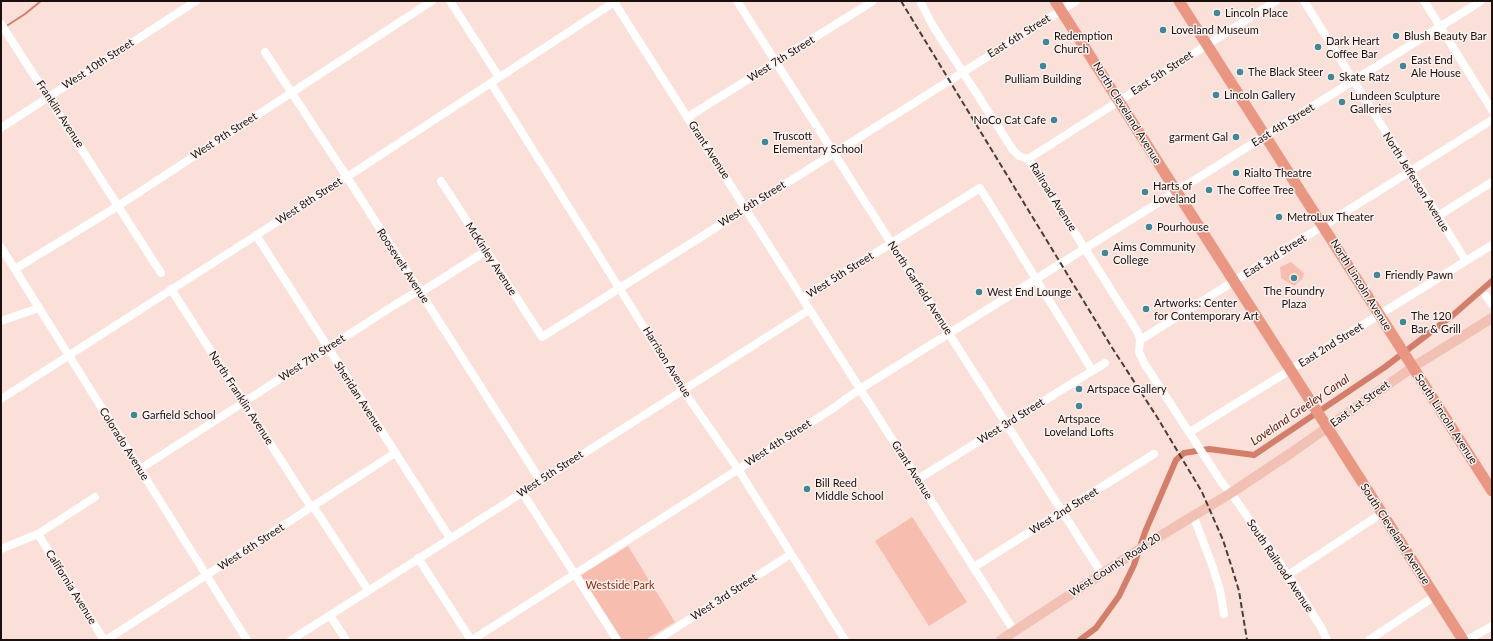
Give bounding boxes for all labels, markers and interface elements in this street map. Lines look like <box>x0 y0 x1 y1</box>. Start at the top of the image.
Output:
place label: Lincoln Place <box>1225 6 1288 20</box>
marker: Lincoln Place <box>1212 8 1222 18</box>
street label: East 6th Street <box>985 11 1053 61</box>
place label: Loveland Museum <box>1171 23 1259 37</box>
marker: Loveland Museum <box>1158 25 1168 35</box>
place label: Redemption Church <box>1054 29 1113 55</box>
place label: Blush Beauty Bar <box>1404 29 1487 43</box>
marker: Blush Beauty Bar <box>1391 31 1401 41</box>
street label: West 7th Street <box>745 33 817 85</box>
place label: Dark Heart Coffee Bar <box>1326 34 1380 60</box>
street label: West 10th Street <box>60 36 136 92</box>
marker: Redemption Church <box>1041 37 1051 47</box>
marker: Dark Heart Coffee Bar <box>1313 42 1323 52</box>
street label: East 5th Street <box>1128 48 1196 98</box>
place label: East End Ale House <box>1411 53 1461 79</box>
street label: North Cleveland Avenue <box>1090 60 1164 166</box>
marker: Pulliam Building <box>1038 61 1048 71</box>
marker: East End Ale House <box>1398 61 1408 71</box>
place label: The Black Steer <box>1248 65 1323 79</box>
marker: The Black Steer <box>1235 67 1245 77</box>
place label: Skate Ratz <box>1339 70 1390 84</box>
place label: Pulliam Building <box>1005 72 1081 86</box>
marker: Skate Ratz <box>1326 72 1336 82</box>
street label: Franklin Avenue <box>33 78 87 150</box>
place label: Lincoln Gallery <box>1224 88 1296 102</box>
place label: Lundeen Sculpture Galleries <box>1350 89 1440 115</box>
marker: Lincoln Gallery <box>1211 90 1221 100</box>
marker: Lundeen Sculpture Galleries <box>1337 97 1347 107</box>
street label: East 4th Street <box>1249 100 1317 150</box>
street label: West 9th Street <box>188 110 260 162</box>
place label: NoCo Cat Cafe <box>974 113 1046 127</box>
marker: NoCo Cat Cafe <box>1049 115 1059 125</box>
street label: Grant Avenue <box>685 118 733 182</box>
place label: Truscott Elementary School <box>773 129 863 155</box>
place label: garment Gal <box>1169 130 1228 144</box>
street label: North Jefferson Avenue <box>1380 130 1452 234</box>
marker: garment Gal <box>1231 132 1241 142</box>
marker: Truscott Elementary School <box>760 137 770 147</box>
street label: Railroad Avenue <box>1027 160 1079 234</box>
place label: Rialto Theatre <box>1244 166 1312 180</box>
marker: Rialto Theatre <box>1231 168 1241 178</box>
street label: West 8th Street <box>273 175 345 227</box>
street label: West 6th Street <box>716 178 788 230</box>
place label: Harts of Loveland <box>1153 179 1196 205</box>
place label: The Coffee Tree <box>1217 183 1294 197</box>
marker: The Coffee Tree <box>1204 185 1214 195</box>
marker: Harts of Loveland <box>1140 187 1150 197</box>
place label: MetroLux Theater <box>1287 210 1374 224</box>
marker: MetroLux Theater <box>1274 212 1284 222</box>
street label: McKinley Avenue <box>462 220 520 298</box>
place label: Pourhouse <box>1157 220 1209 234</box>
marker: Pourhouse <box>1144 222 1154 232</box>
street label: Roosevelt Avenue <box>374 226 432 306</box>
street label: East 3rd Street <box>1241 231 1309 281</box>
street label: North Lincoln Avenue <box>1328 237 1394 333</box>
street label: North Garfield Avenue <box>885 239 955 337</box>
place label: Aims Community College <box>1113 240 1196 266</box>
marker: Aims Community College <box>1100 248 1110 258</box>
street label: West 5th Street <box>804 249 876 301</box>
place label: Friendly Pawn <box>1385 268 1453 282</box>
marker: Friendly Pawn <box>1372 270 1382 280</box>
marker: The Foundry Plaza <box>1289 273 1299 283</box>
place label: The Foundry Plaza <box>1263 284 1325 310</box>
place label: West End Lounge <box>987 285 1072 299</box>
marker: West End Lounge <box>974 287 984 297</box>
place label: Artworks: Center for Contemporary Art <box>1154 296 1259 322</box>
marker: Artworks: Center for Contemporary Art <box>1141 304 1151 314</box>
place label: The 120 Bar & Grill <box>1411 309 1461 335</box>
marker: The 120 Bar & Grill <box>1398 317 1408 327</box>
street label: East 2nd Street <box>1296 320 1366 370</box>
street label: Harrison Avenue <box>640 324 694 400</box>
street label: West 7th Street <box>276 332 348 384</box>
street label: North Franklin Avenue <box>206 349 276 447</box>
street label: Sheridan Avenue <box>331 359 387 435</box>
street label: South Lincoln Avenue <box>1412 371 1480 467</box>
water label: Loveland Greeley Canal <box>1248 372 1352 448</box>
street label: East 1st Street <box>1328 378 1392 430</box>
place label: Artspace Gallery <box>1087 382 1167 396</box>
marker: Artspace Gallery <box>1074 384 1084 394</box>
street label: West 3rd Street <box>975 395 1047 447</box>
marker: Artspace Loveland Lofts <box>1074 401 1084 411</box>
street label: Colorado Avenue <box>96 405 152 483</box>
place label: Garfield School <box>142 408 216 422</box>
marker: Garfield School <box>129 410 139 420</box>
place label: Artspace Loveland Lofts <box>1044 412 1114 438</box>
street label: West 4th Street <box>742 417 814 469</box>
street label: Grant Avenue <box>889 438 935 502</box>
street label: West 5th Street <box>514 448 586 500</box>
place label: Bill Reed Middle School <box>815 476 884 502</box>
street label: South Cleveland Avenue <box>1357 481 1433 587</box>
marker: Bill Reed Middle School <box>802 484 812 494</box>
street label: West 2nd Street <box>1027 485 1101 537</box>
street label: South Railroad Avenue <box>1244 517 1316 615</box>
street label: West 6th Street <box>215 521 287 573</box>
street label: West County Road 20 <box>1067 531 1163 599</box>
street label: California Avenue <box>43 547 99 627</box>
street label: West 3rd Street <box>688 571 760 623</box>
park label: Westside Park <box>586 578 654 592</box>

